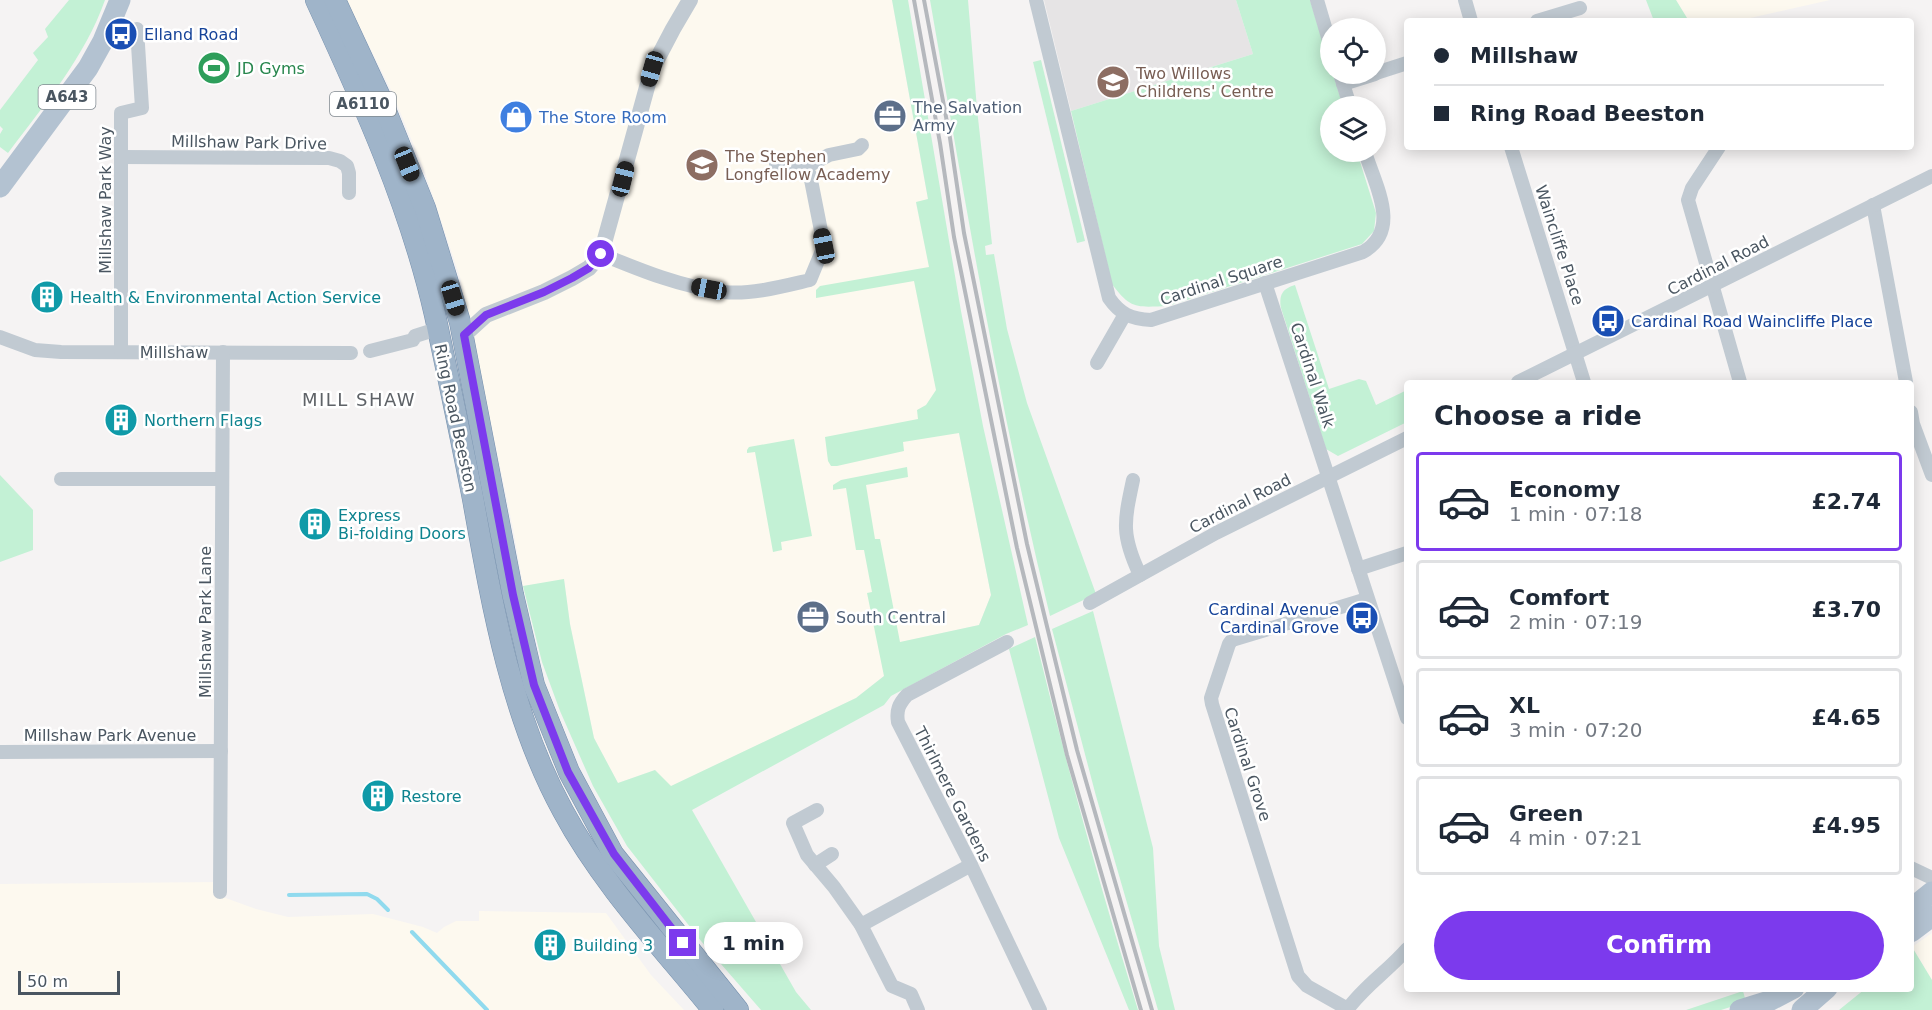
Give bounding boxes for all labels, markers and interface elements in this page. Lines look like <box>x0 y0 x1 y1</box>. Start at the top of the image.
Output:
bus stop icon: Elland Road <box>103 16 139 52</box>
map controls <box>1320 18 1386 162</box>
button: locate <box>1320 18 1386 84</box>
place label: Elland Road <box>144 25 238 44</box>
text: Millshaw <box>1470 43 1578 68</box>
car <box>638 49 666 89</box>
sports icon: JD Gyms <box>196 50 232 86</box>
place label: JD Gyms <box>236 59 305 78</box>
school or university icon: Two Willows Childrens' Centre <box>1095 64 1131 100</box>
place label: Two Willows Childrens' Centre <box>1135 64 1274 101</box>
road number: A643 <box>38 85 96 109</box>
road number: A6110 <box>330 92 396 116</box>
button: layers <box>1320 96 1386 162</box>
office icon: The Salvation Army <box>872 98 908 134</box>
place label: The Salvation Army <box>912 98 1022 135</box>
shop icon: The Store Room <box>498 99 534 135</box>
text: Ring Road Beeston <box>1470 101 1705 126</box>
place label: The Store Room <box>538 108 667 127</box>
street label: Millshaw Park Way <box>96 126 115 274</box>
street label: Millshaw Park Drive <box>171 132 327 153</box>
car <box>392 144 422 184</box>
school or university icon: The Stephen Longfellow Academy <box>684 147 720 183</box>
place label: The Stephen Longfellow Academy <box>724 147 890 184</box>
car <box>610 159 636 199</box>
street label: Waincliffe Place <box>1531 183 1588 308</box>
car <box>812 227 836 265</box>
street label: Cardinal Road <box>1664 232 1772 299</box>
route start <box>587 240 614 267</box>
street label: Cardinal Square <box>1157 252 1285 309</box>
car <box>690 277 728 301</box>
car <box>439 278 467 318</box>
building icon: Health & Environmental Action Service <box>29 279 65 315</box>
place label: Health & Environmental Action Service <box>70 288 381 307</box>
bus stop icon: Cardinal Road Waincliffe Place <box>1590 303 1626 339</box>
place label: Cardinal Road Waincliffe Place <box>1631 312 1873 331</box>
street label: Cardinal Walk <box>1287 320 1339 431</box>
street label: Ring Road Beeston <box>430 342 481 494</box>
street label: Millshaw <box>140 343 208 362</box>
district label: MILL SHAW <box>302 389 416 410</box>
text: Choose a ride <box>1434 400 1642 431</box>
building icon: Northern Flags <box>103 402 139 438</box>
place label: Northern Flags <box>144 411 262 430</box>
street label: Cardinal Road <box>1186 470 1294 537</box>
icon: car <box>1437 475 1491 529</box>
text: Economy <box>1509 477 1620 502</box>
text: £2.74 <box>1811 489 1881 514</box>
text: 1 min · 07:18 <box>1509 502 1643 526</box>
building icon: Express Bi-folding Doors <box>297 506 333 542</box>
place label: Express Bi-folding Doors <box>338 506 466 543</box>
street label: Millshaw Park Lane <box>196 546 215 698</box>
icon: car <box>1437 583 1491 637</box>
text: Comfort <box>1509 585 1609 610</box>
text: £3.70 <box>1811 597 1881 622</box>
office icon: South Central <box>795 599 831 635</box>
place label: Cardinal Avenue Cardinal Grove <box>1208 600 1339 637</box>
bus stop icon: Cardinal Avenue Cardinal Grove <box>1344 600 1380 636</box>
place label: South Central <box>836 608 946 627</box>
text: 2 min · 07:19 <box>1509 610 1643 634</box>
icon: car <box>1437 691 1491 745</box>
text: XL <box>1509 693 1540 718</box>
street label: Cardinal Grove <box>1220 705 1275 824</box>
text: £4.65 <box>1811 705 1881 730</box>
text: 3 min · 07:20 <box>1509 718 1643 742</box>
street label: Thirlmere Gardens <box>910 723 995 865</box>
street label: Millshaw Park Avenue <box>24 726 196 745</box>
building icon: Restore <box>360 778 396 814</box>
place label: Restore <box>401 787 462 806</box>
icon: car <box>1437 799 1491 853</box>
text: Green <box>1509 801 1583 826</box>
text: £4.95 <box>1811 813 1881 838</box>
text: 4 min · 07:21 <box>1509 826 1643 850</box>
button: Confirm <box>1434 911 1884 980</box>
callout: 1 min <box>704 922 803 964</box>
building icon: Building 3 <box>532 927 568 963</box>
route end <box>669 929 696 956</box>
text: 1 min <box>722 931 785 955</box>
place label: Building 3 <box>573 936 653 955</box>
scale bar <box>18 968 120 996</box>
text: 50 m <box>27 972 68 991</box>

